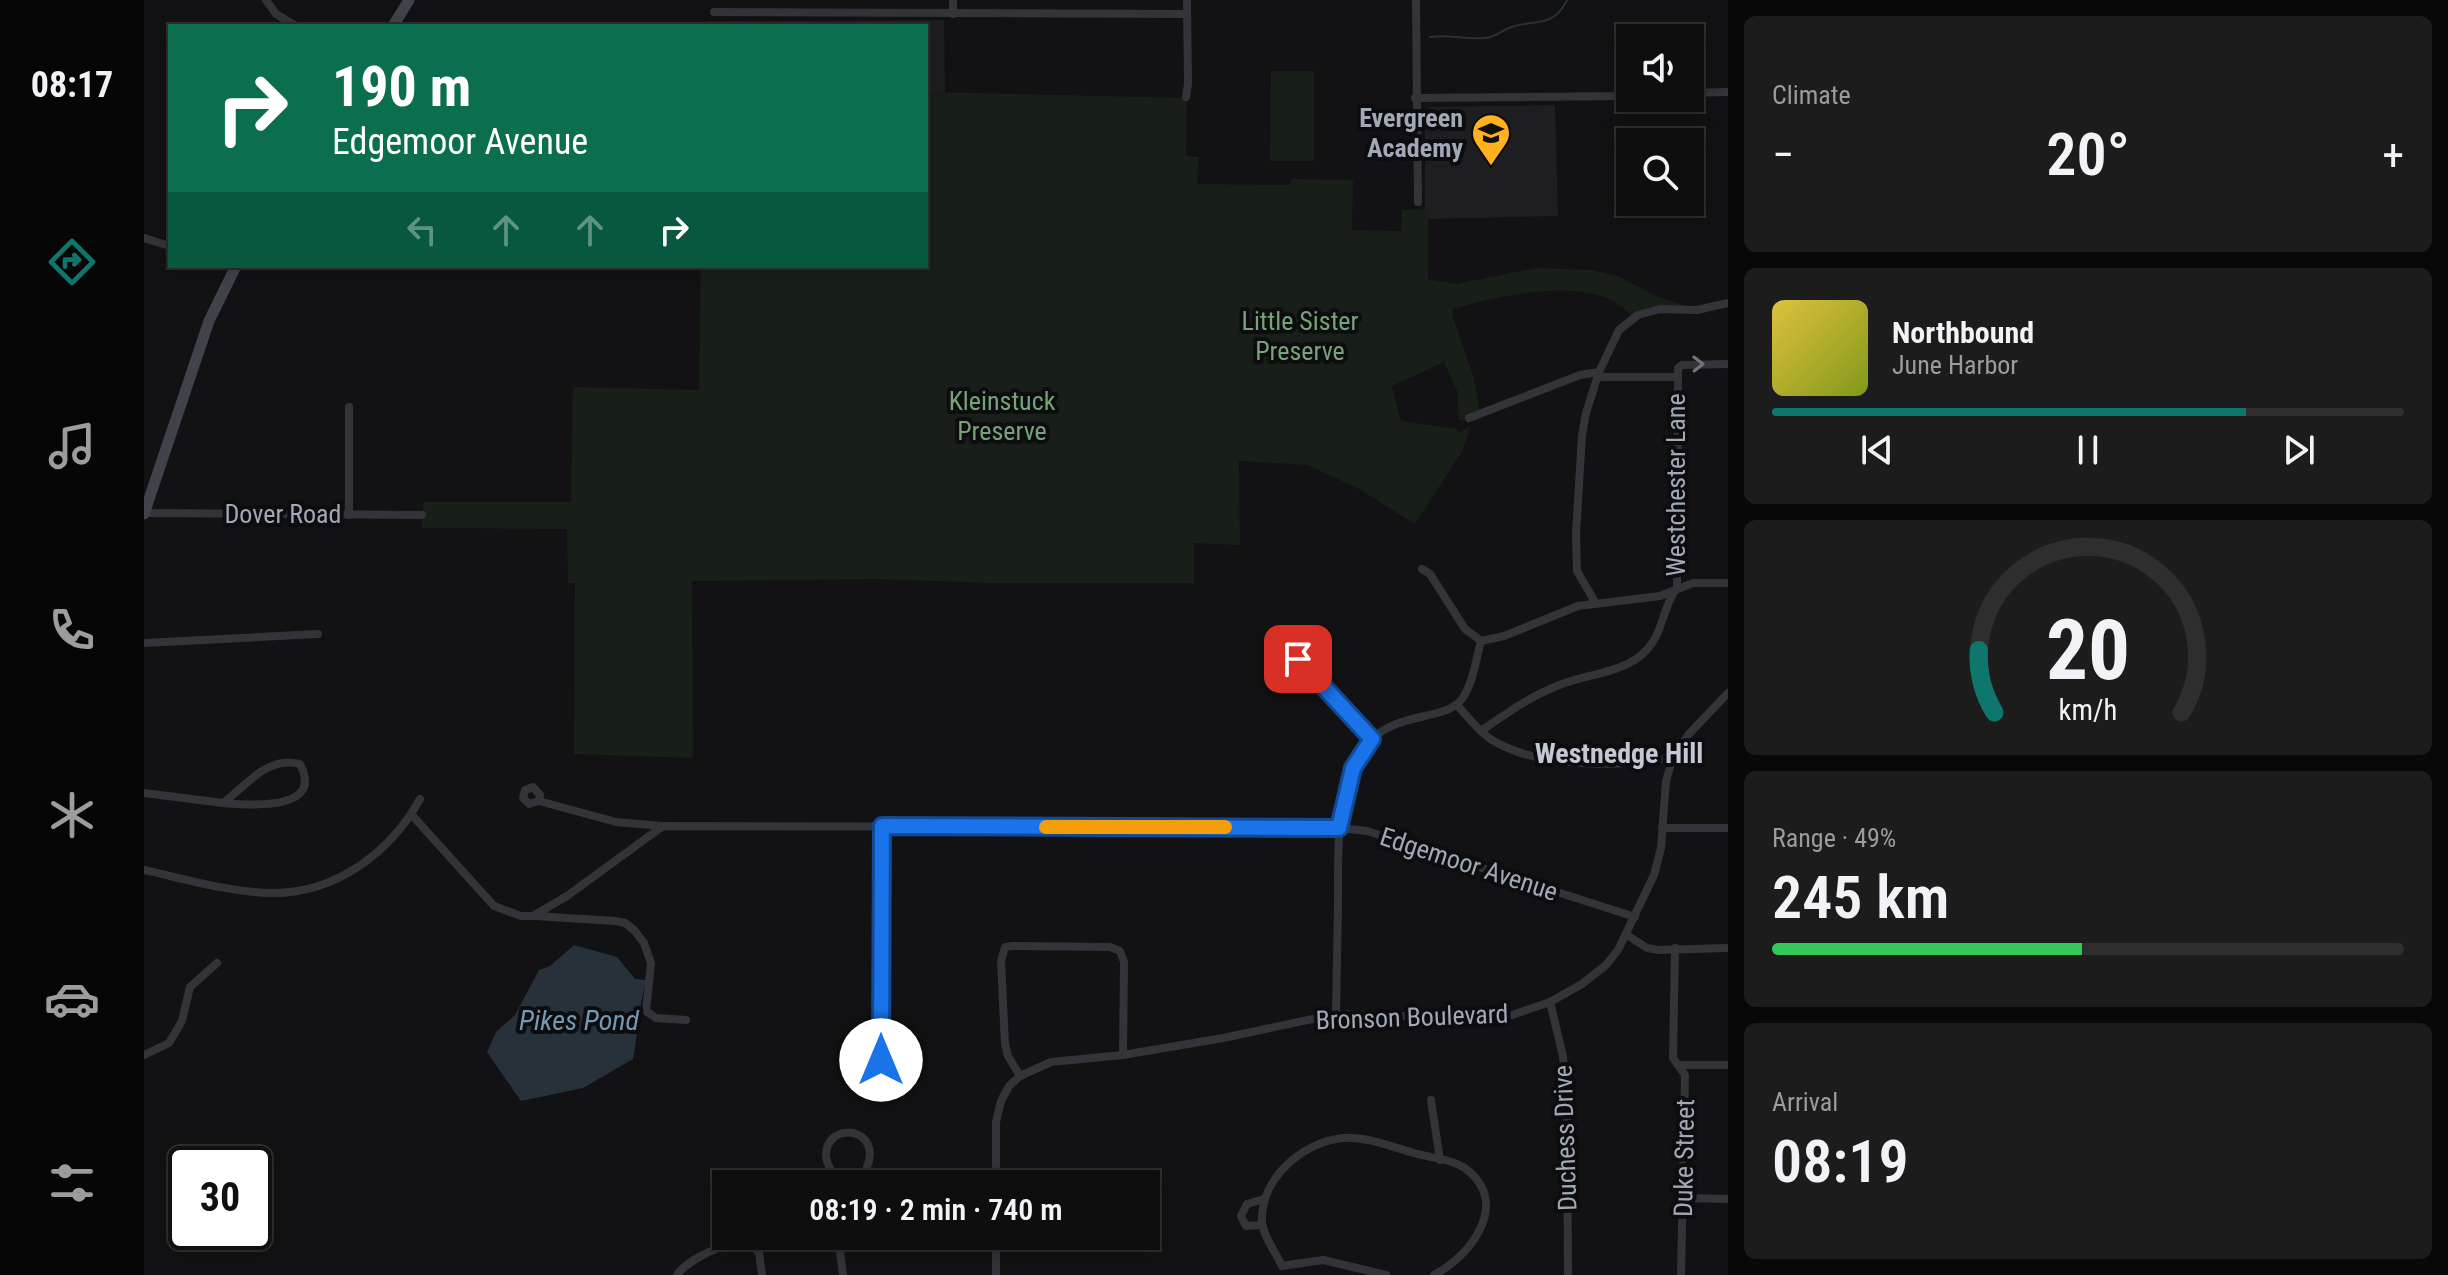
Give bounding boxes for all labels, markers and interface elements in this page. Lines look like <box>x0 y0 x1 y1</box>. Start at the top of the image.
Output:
map controls <box>1616 24 1704 216</box>
button: sound <box>1616 24 1704 112</box>
text: 190 m <box>332 54 471 120</box>
icon: right <box>200 56 304 160</box>
text: 08:17 <box>31 64 113 106</box>
text: Climate <box>1772 80 1851 110</box>
place label: Evergreen Academy <box>1359 103 1463 163</box>
school or university icon: Evergreen Academy <box>1470 112 1512 167</box>
text: 20° <box>2046 119 2130 190</box>
text: Edgemoor Avenue <box>332 121 588 163</box>
button: search <box>1616 128 1704 216</box>
text: − <box>1772 129 1794 181</box>
text: + <box>2382 129 2404 181</box>
icon: left <box>400 208 444 252</box>
icon: ahead <box>484 208 528 252</box>
icon: ahead <box>568 208 612 252</box>
icon: right <box>652 208 696 252</box>
icon: directions <box>44 234 100 290</box>
park label: Little Sister Preserve <box>1242 306 1359 366</box>
text: Northbound <box>1892 315 2034 350</box>
text: June Harbor <box>1892 350 2018 380</box>
one-way arrow <box>1692 355 1705 373</box>
park label: Kleinstuck Preserve <box>949 386 1056 446</box>
street label: Westchester Lane <box>1661 393 1691 577</box>
icon: music <box>44 418 100 474</box>
icon: previous <box>1855 428 1899 472</box>
icon: pause <box>2066 428 2110 472</box>
icon: next <box>2277 428 2321 472</box>
street label: Dover Road <box>225 499 341 529</box>
icon: phone <box>44 602 100 658</box>
text: 20 <box>2046 602 2130 699</box>
pin <box>1264 625 1332 693</box>
icon: arrive <box>1276 637 1320 681</box>
text: km/h <box>2059 694 2117 728</box>
district label: Westnedge Hill <box>1535 737 1703 770</box>
icon: climate <box>44 787 100 843</box>
street label: Edgemoor Avenue <box>1376 821 1562 907</box>
text: Range · 49% <box>1772 823 1896 853</box>
text: 245 km <box>1772 862 1949 933</box>
icon: car <box>44 971 100 1027</box>
street label: Bronson Boulevard <box>1315 999 1509 1035</box>
water label: Pikes Pond <box>519 1004 639 1037</box>
position arrow <box>839 1018 923 1102</box>
street label: Duchess Drive <box>1547 1065 1583 1211</box>
text: Arrival <box>1772 1087 1838 1117</box>
street label: Duke Street <box>1668 1099 1700 1217</box>
text: 08:19 <box>1772 1126 1909 1197</box>
speed limit sign: 30 <box>168 1146 272 1250</box>
icon: filters <box>44 1155 100 1211</box>
text: 08:19 · 2 min · 740 m <box>809 1192 1063 1227</box>

